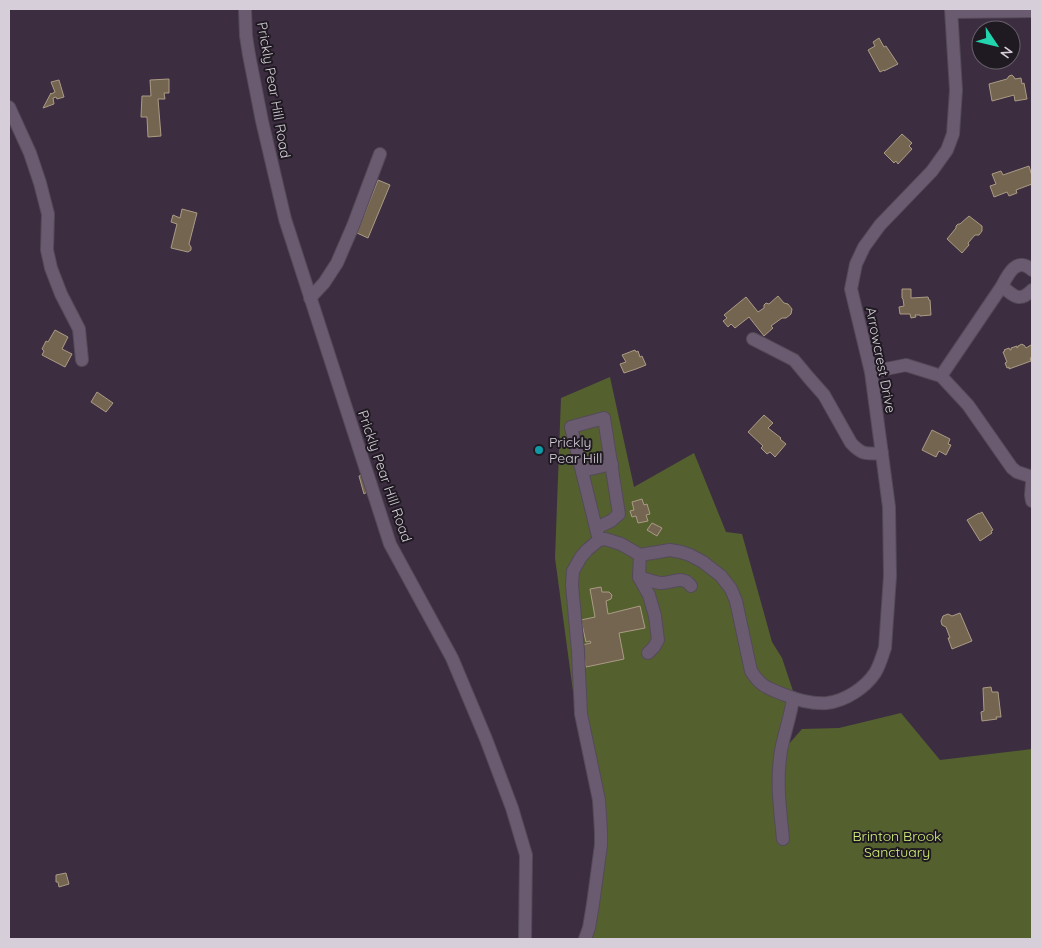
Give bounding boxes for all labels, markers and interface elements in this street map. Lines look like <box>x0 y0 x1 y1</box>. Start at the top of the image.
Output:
street label: Prickly Pear Hill Road <box>253 20 295 160</box>
north arrow <box>971 20 1021 70</box>
text: N <box>996 43 1017 62</box>
street label: Arrowcrest Drive <box>862 305 900 415</box>
street label: Prickly Pear Hill Road <box>354 408 416 544</box>
place label: Prickly Pear Hill <box>549 433 602 467</box>
marker: Prickly Pear Hill <box>533 444 545 456</box>
park label: Brinton Brook Sanctuary <box>852 827 942 861</box>

